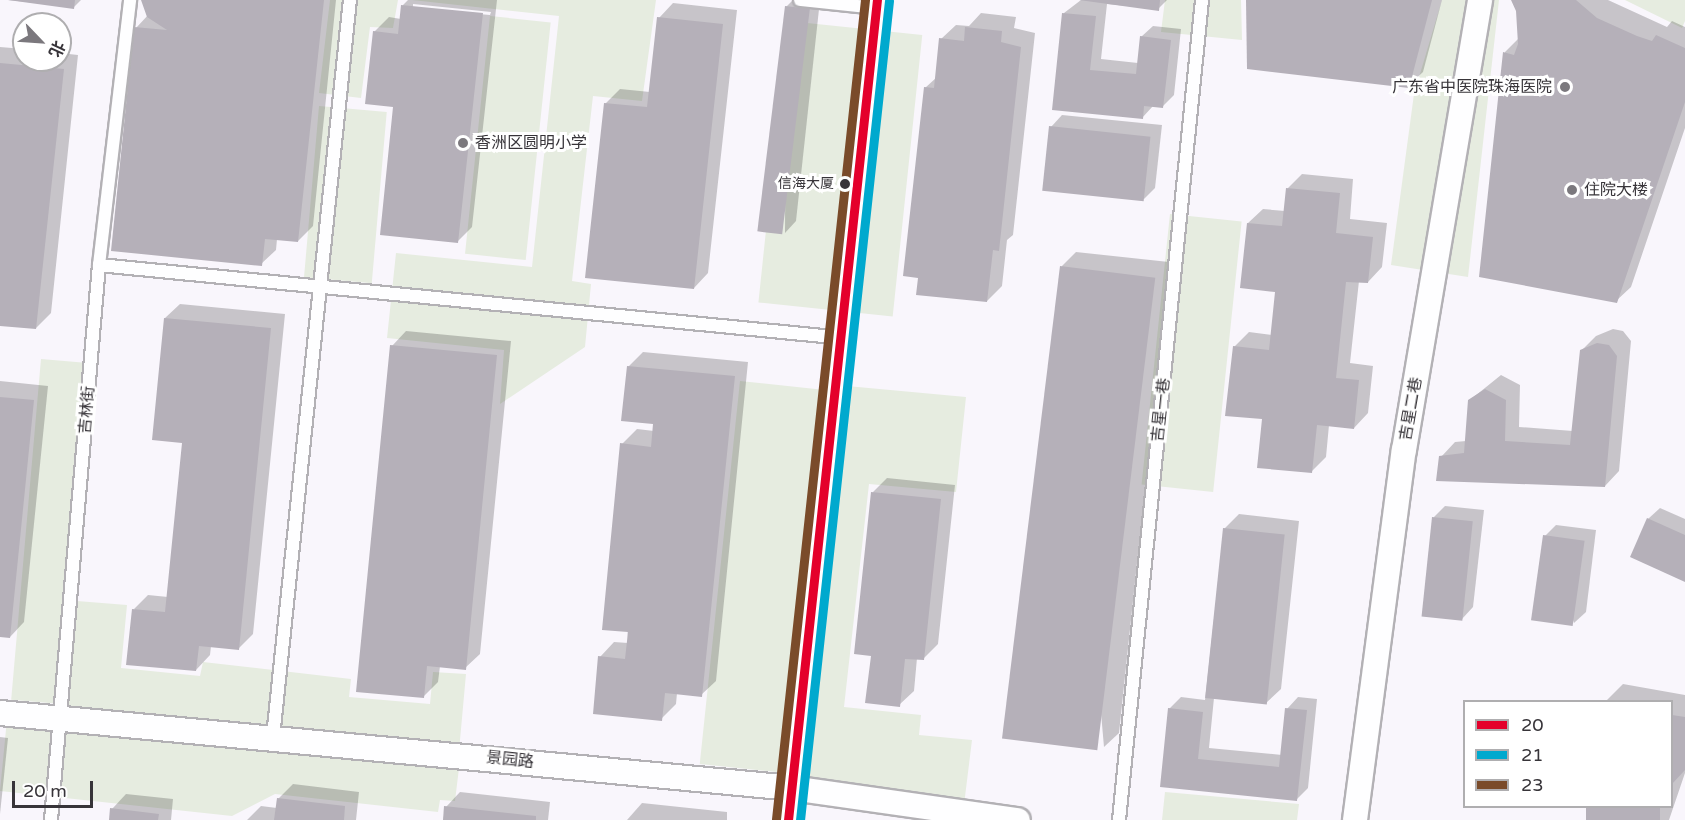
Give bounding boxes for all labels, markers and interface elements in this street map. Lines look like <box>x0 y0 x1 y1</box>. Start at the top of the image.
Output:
north arrow <box>12 12 72 72</box>
text: 北 <box>44 37 69 60</box>
place label: 广东省中医院珠海医院 <box>1392 77 1552 97</box>
marker: 广东省中医院珠海医院 <box>1556 78 1574 96</box>
place label: 香洲区圆明小学 <box>475 133 587 153</box>
marker: 香洲区圆明小学 <box>456 136 470 150</box>
place label: 信海大厦 <box>778 176 834 192</box>
marker: 信海大厦 <box>839 178 851 190</box>
place label: 住院大楼 <box>1584 180 1648 200</box>
marker: 住院大楼 <box>1565 183 1579 197</box>
street label: 吉星二巷 <box>1396 376 1426 442</box>
street label: 吉星一巷 <box>1148 377 1174 443</box>
street label: 吉林街 <box>75 385 99 435</box>
legend <box>1463 700 1673 808</box>
text: 20 <box>1521 714 1544 736</box>
text: 21 <box>1521 744 1544 766</box>
street label: 景园路 <box>485 748 535 772</box>
scale bar <box>15 769 96 807</box>
text: 23 <box>1521 774 1544 796</box>
text: 20 m <box>23 780 67 802</box>

